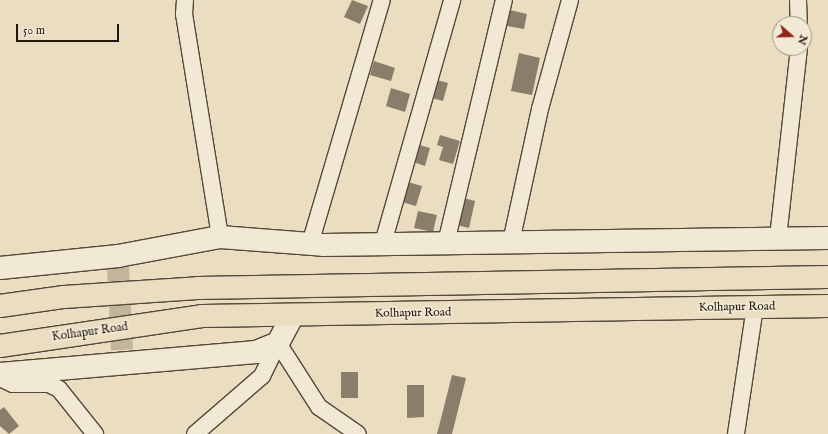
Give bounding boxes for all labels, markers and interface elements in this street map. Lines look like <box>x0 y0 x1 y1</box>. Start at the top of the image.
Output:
scale bar <box>18 16 121 42</box>
north arrow <box>772 16 812 56</box>
text: 50 m <box>23 23 45 38</box>
text: N <box>794 33 811 47</box>
street label: Kolhapur Road <box>699 299 775 315</box>
street label: Kolhapur Road <box>375 305 451 321</box>
street label: Kolhapur Road <box>51 320 129 344</box>

